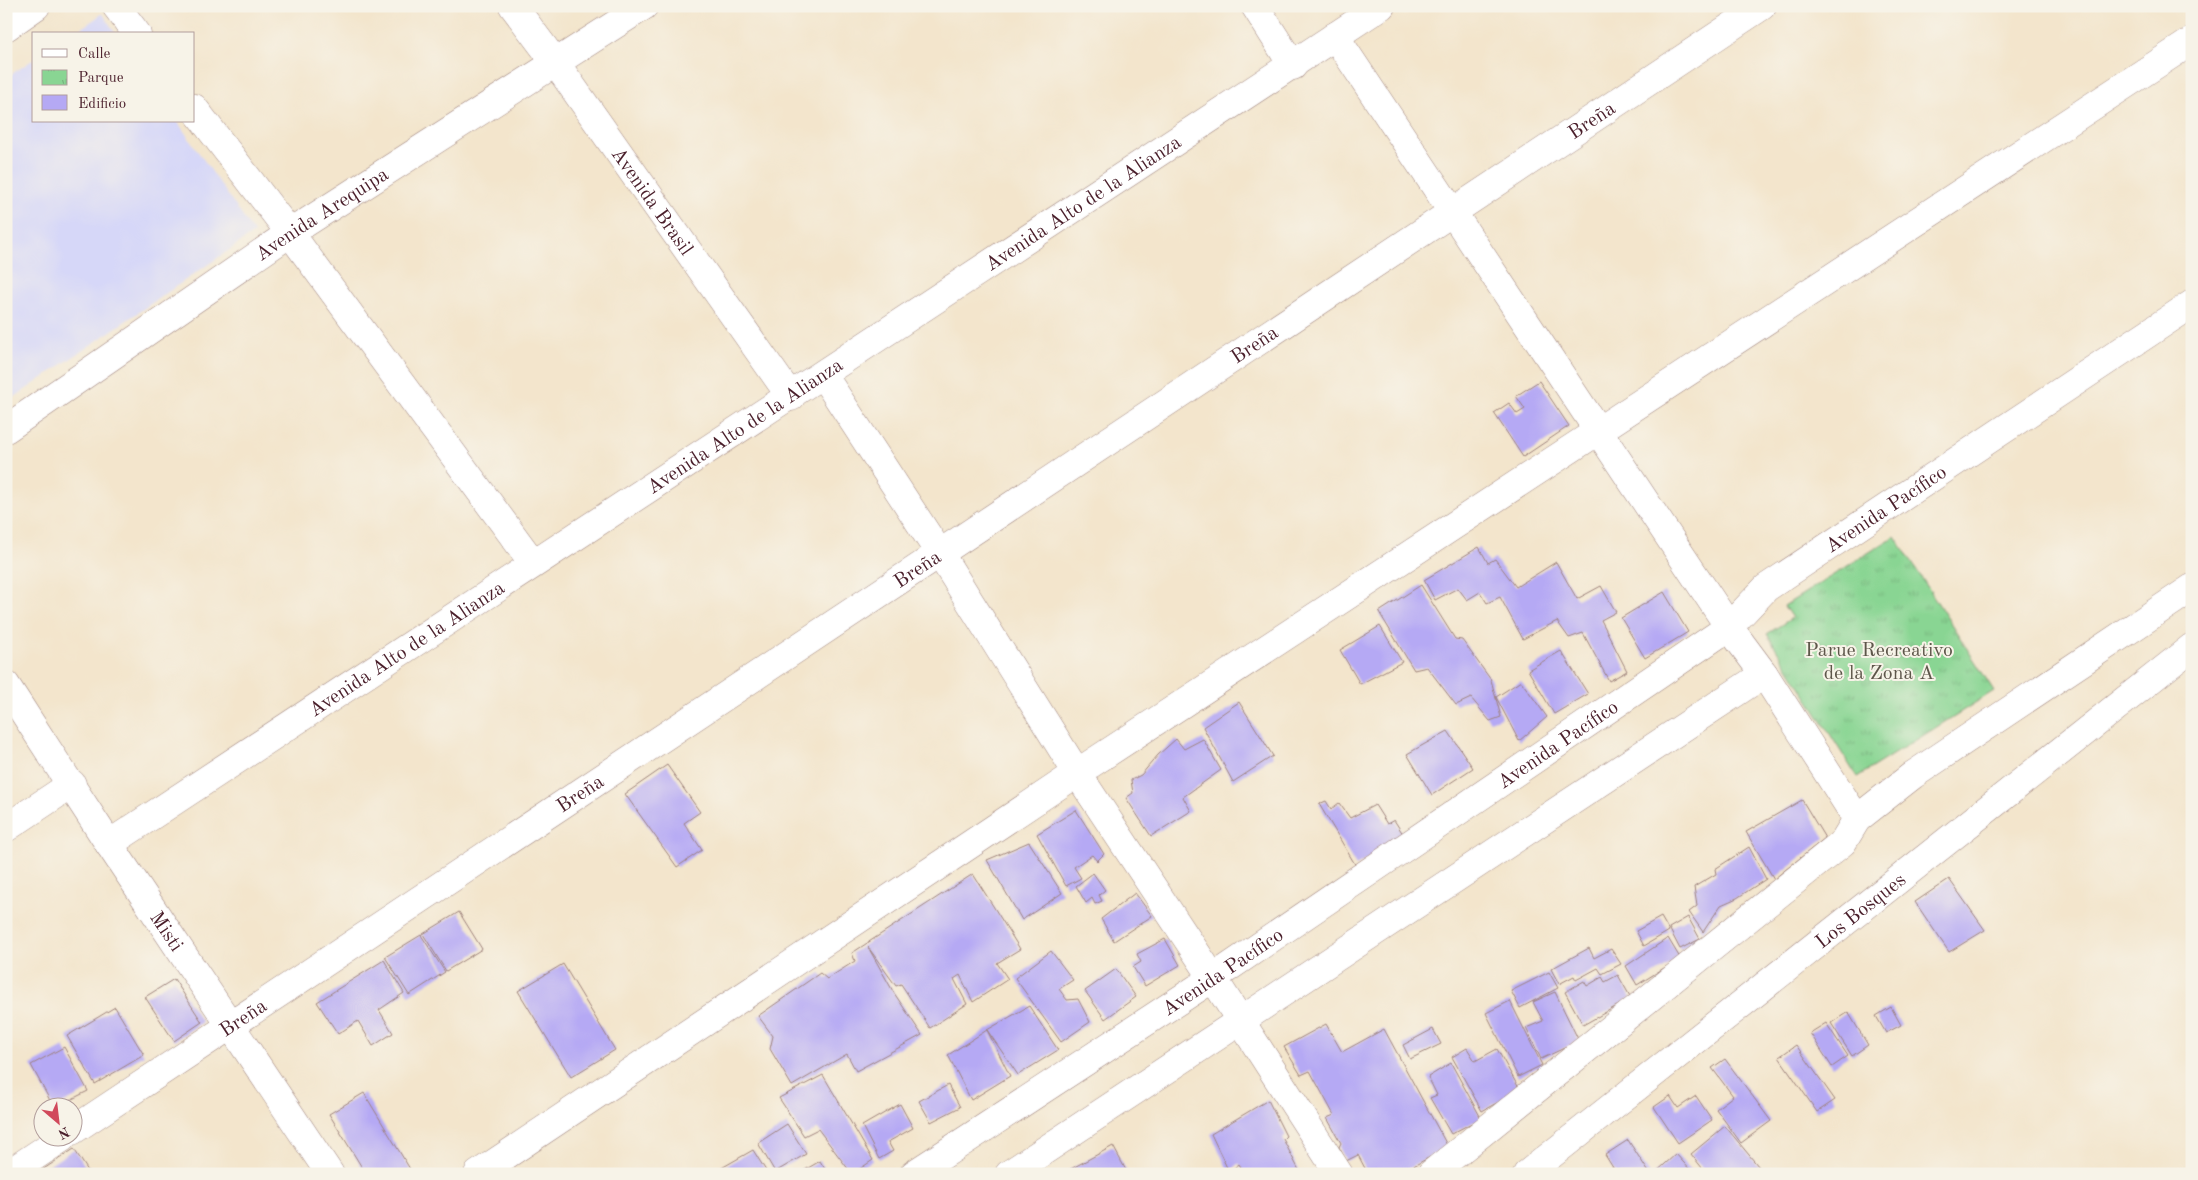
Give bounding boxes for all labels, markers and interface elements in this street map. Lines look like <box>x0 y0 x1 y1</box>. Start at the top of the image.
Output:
legend <box>32 32 195 122</box>
text: Calle <box>78 47 111 62</box>
text: Parque <box>78 71 124 86</box>
text: Edificio <box>78 97 126 112</box>
street label: Breña <box>1565 99 1620 144</box>
street label: Avenida Alto de la Alianza <box>982 133 1185 276</box>
street label: Avenida Brasil <box>607 145 696 260</box>
street label: Avenida Arequipa <box>252 165 393 266</box>
street label: Breña <box>1228 323 1282 369</box>
street label: Avenida Alto de la Alianza <box>644 355 847 499</box>
street label: Avenida Pacífico <box>1822 463 1951 557</box>
street label: Breña <box>891 547 945 593</box>
street label: Avenida Alto de la Alianza <box>306 578 509 721</box>
park label: Parue Recreativo de la Zona A <box>1805 641 1953 684</box>
street label: Avenida Pacífico <box>1495 697 1622 793</box>
street label: Breña <box>554 772 608 817</box>
street label: Los Bosques <box>1813 870 1910 953</box>
street label: Misti <box>145 908 186 956</box>
street label: Avenida Pacífico <box>1159 925 1288 1020</box>
street label: Breña <box>217 996 271 1042</box>
north arrow <box>32 1098 82 1148</box>
text: N <box>55 1124 72 1141</box>

